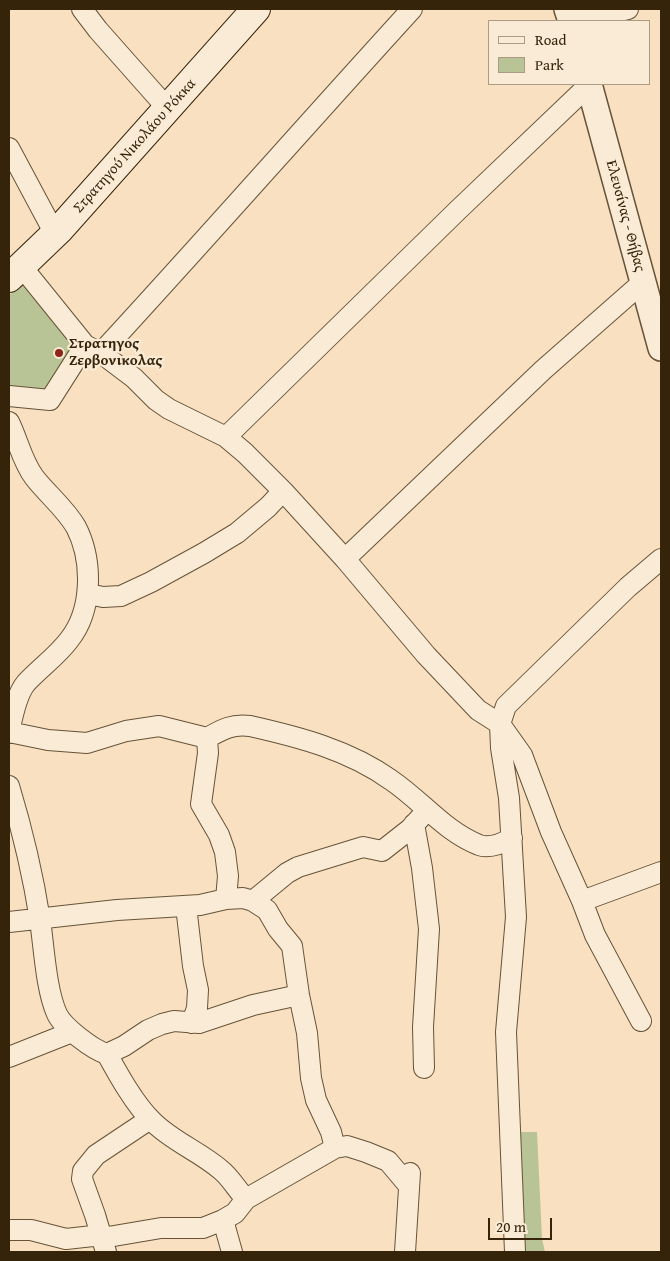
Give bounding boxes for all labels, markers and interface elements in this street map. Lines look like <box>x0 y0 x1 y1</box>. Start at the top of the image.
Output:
legend <box>488 20 650 85</box>
text: Road <box>535 29 566 50</box>
text: Park <box>535 54 564 75</box>
street label: Στρατηγού Νικολάου Ρόκκα <box>70 75 200 217</box>
street label: Ελευσίνας - Θήβας <box>601 158 649 274</box>
place label: Στρατηγος Ζερβονικολας <box>69 335 163 370</box>
marker: Στρατηγος Ζερβονικολας <box>53 347 65 359</box>
scale bar <box>490 1208 554 1240</box>
text: 20 m <box>496 1216 526 1237</box>

